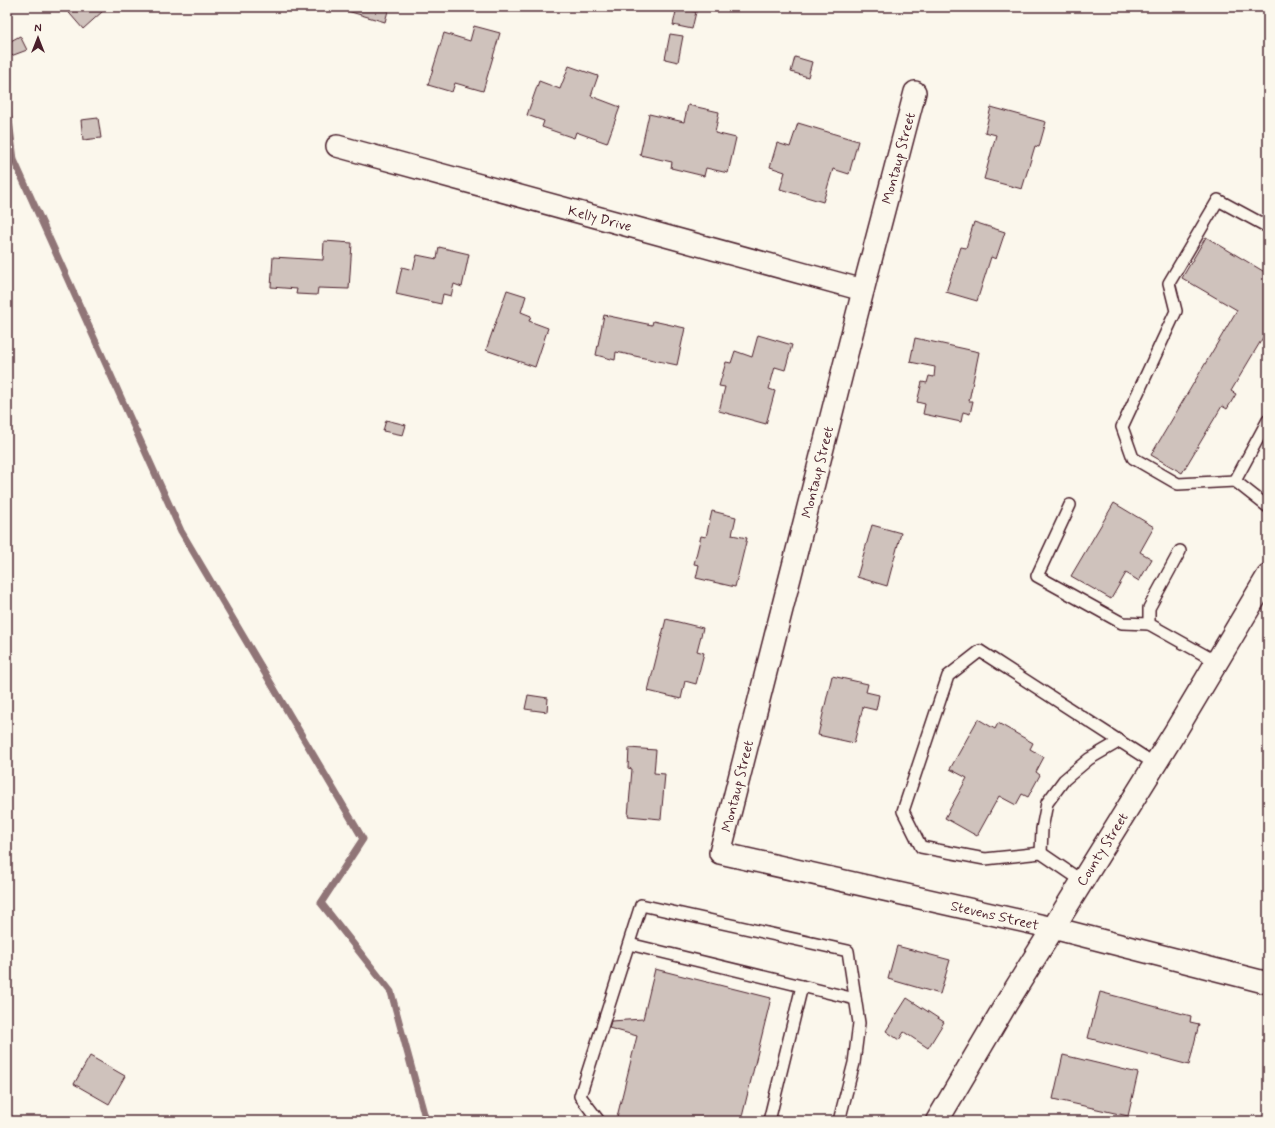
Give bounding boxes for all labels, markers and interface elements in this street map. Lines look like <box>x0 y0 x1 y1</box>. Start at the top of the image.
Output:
north arrow <box>18 18 58 58</box>
text: N <box>34 22 42 36</box>
street label: Montaup Street <box>878 111 920 206</box>
street label: Kelly Drive <box>566 202 633 236</box>
street label: Montaup Street <box>798 424 838 520</box>
street label: Montaup Street <box>718 738 758 834</box>
street label: County Street <box>1073 809 1133 890</box>
street label: Stevens Street <box>949 897 1041 935</box>

